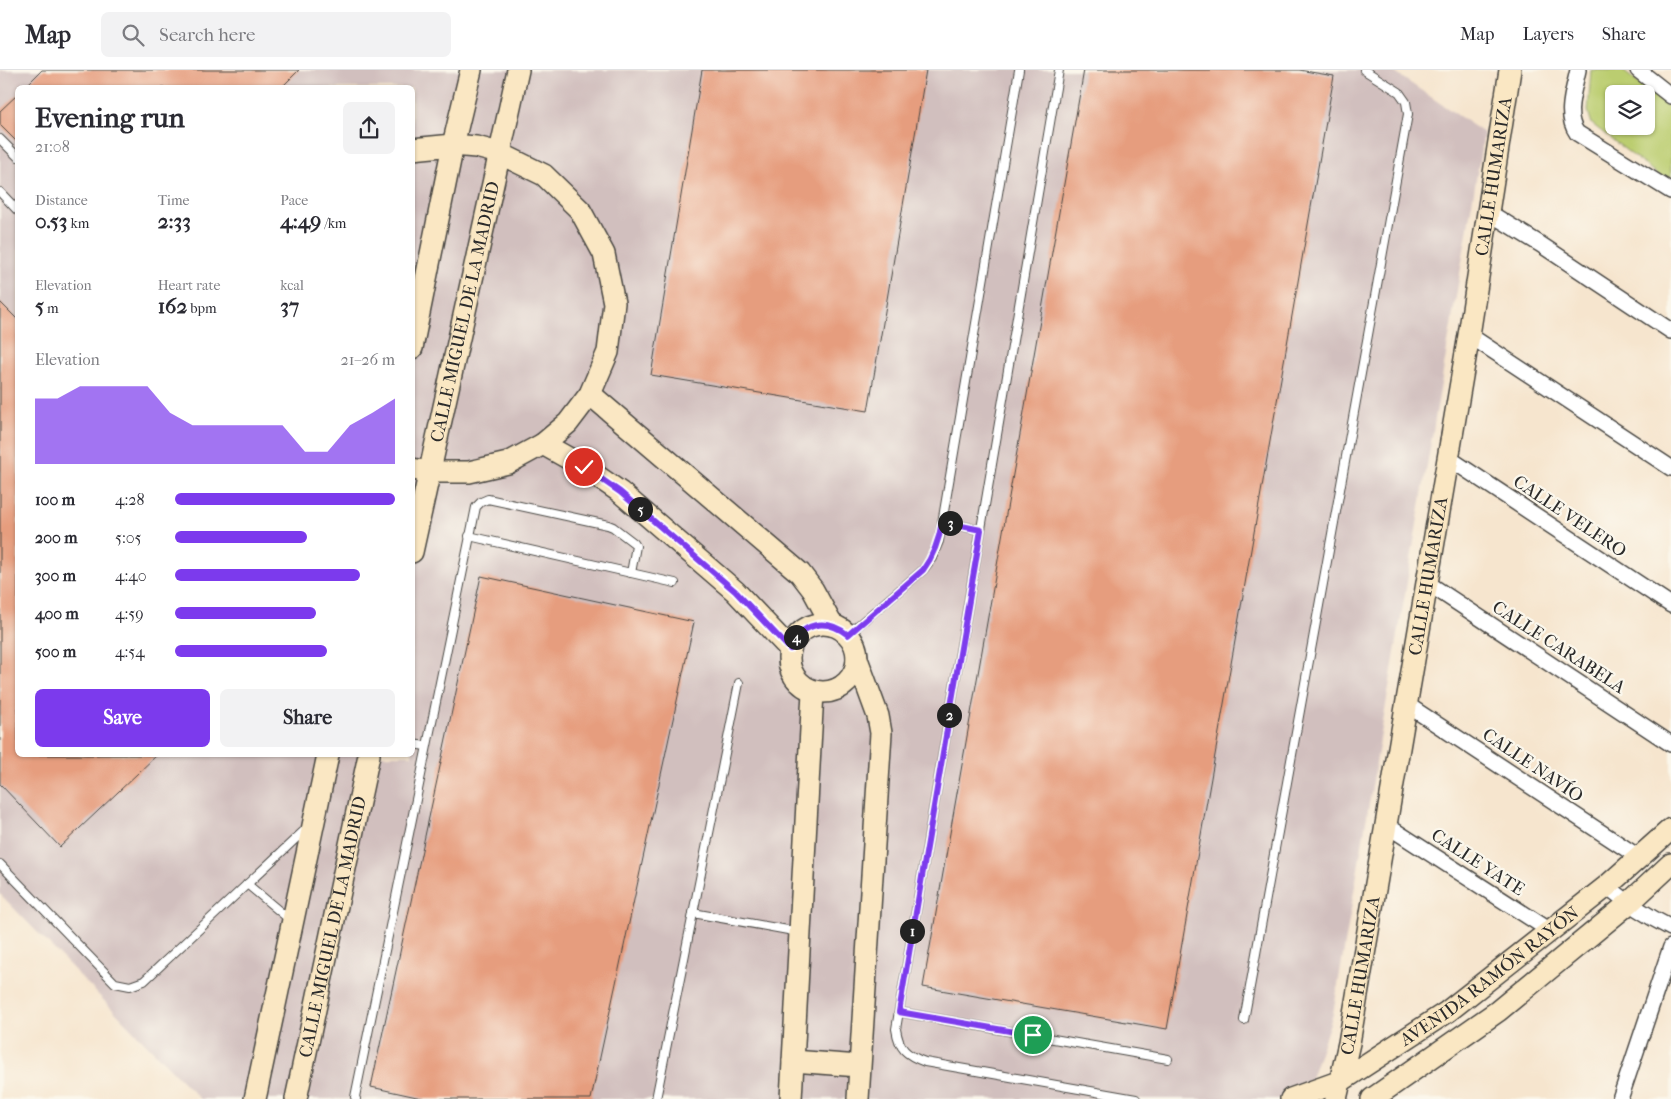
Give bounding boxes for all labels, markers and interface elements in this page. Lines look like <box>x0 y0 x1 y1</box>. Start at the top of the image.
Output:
search box <box>101 12 451 57</box>
text: Map <box>25 21 71 49</box>
icon: search <box>119 21 147 49</box>
text: Search here <box>159 24 255 46</box>
text: Map <box>1460 24 1494 45</box>
text: Layers <box>1522 24 1574 45</box>
text: Share <box>1602 24 1646 45</box>
map controls <box>1605 85 1655 135</box>
button: layers <box>1605 85 1655 135</box>
street label: CALLE HUMARIZA <box>1471 95 1517 258</box>
text: Evening run <box>35 101 185 134</box>
button: share <box>343 102 395 154</box>
text: 21:08 <box>35 137 70 156</box>
street label: CALLE MIGUEL DE LA MADRID <box>426 179 504 444</box>
text: Distance <box>35 192 88 209</box>
text: Time <box>158 192 189 209</box>
text: Pace <box>280 192 308 209</box>
text: 0.53 <box>35 209 67 233</box>
text: 2:33 <box>158 209 191 233</box>
text: 4:49 <box>280 209 321 233</box>
text: km <box>67 215 89 232</box>
text: /km <box>321 215 347 232</box>
text: Elevation <box>35 277 92 294</box>
text: Heart rate <box>158 277 220 294</box>
text: kcal <box>280 277 304 294</box>
text: 5 <box>35 294 44 318</box>
text: 162 <box>158 294 187 318</box>
text: 37 <box>280 294 299 318</box>
text: m <box>44 300 59 317</box>
text: bpm <box>187 300 217 317</box>
text: Elevation <box>35 350 100 369</box>
text: 21–26 m <box>340 350 395 369</box>
pin <box>563 446 605 488</box>
icon: check <box>570 453 598 481</box>
street label: CALLE VELERO <box>1509 471 1630 562</box>
text: 100 m <box>35 490 75 509</box>
text: 4:28 <box>115 490 145 509</box>
street label: CALLE HUMARIZA <box>1405 495 1452 657</box>
pin: 5 <box>628 496 652 522</box>
text: 5 <box>637 501 644 518</box>
pin: 3 <box>938 510 962 536</box>
text: 3 <box>948 515 953 532</box>
text: 200 m <box>35 528 78 547</box>
text: 5:05 <box>115 528 142 547</box>
text: 300 m <box>35 566 76 585</box>
text: 4:40 <box>115 566 147 585</box>
street label: CALLE CARABELA <box>1488 597 1629 698</box>
text: 400 m <box>35 604 79 623</box>
text: 4:59 <box>115 604 144 623</box>
pin: 4 <box>784 624 808 650</box>
text: 4 <box>792 629 801 646</box>
text: 500 m <box>35 642 76 661</box>
text: 4:54 <box>115 642 145 661</box>
button: Save <box>35 689 210 747</box>
button: Share <box>220 689 395 747</box>
pin: 2 <box>936 702 962 728</box>
text: 2 <box>946 707 953 724</box>
street label: CALLE NAVÍO <box>1478 723 1588 807</box>
street label: CALLE MIGUEL DE LA MADRID <box>295 794 371 1060</box>
street label: CALLE YATE <box>1427 825 1528 900</box>
street label: CALLE HUMARIZA <box>1337 894 1385 1057</box>
street label: AVENIDA RAMÓN RAYÓN <box>1395 902 1584 1051</box>
pin: 1 <box>900 918 924 944</box>
text: 1 <box>910 923 915 940</box>
pin <box>1012 1014 1054 1056</box>
icon: arrive <box>1019 1021 1047 1049</box>

